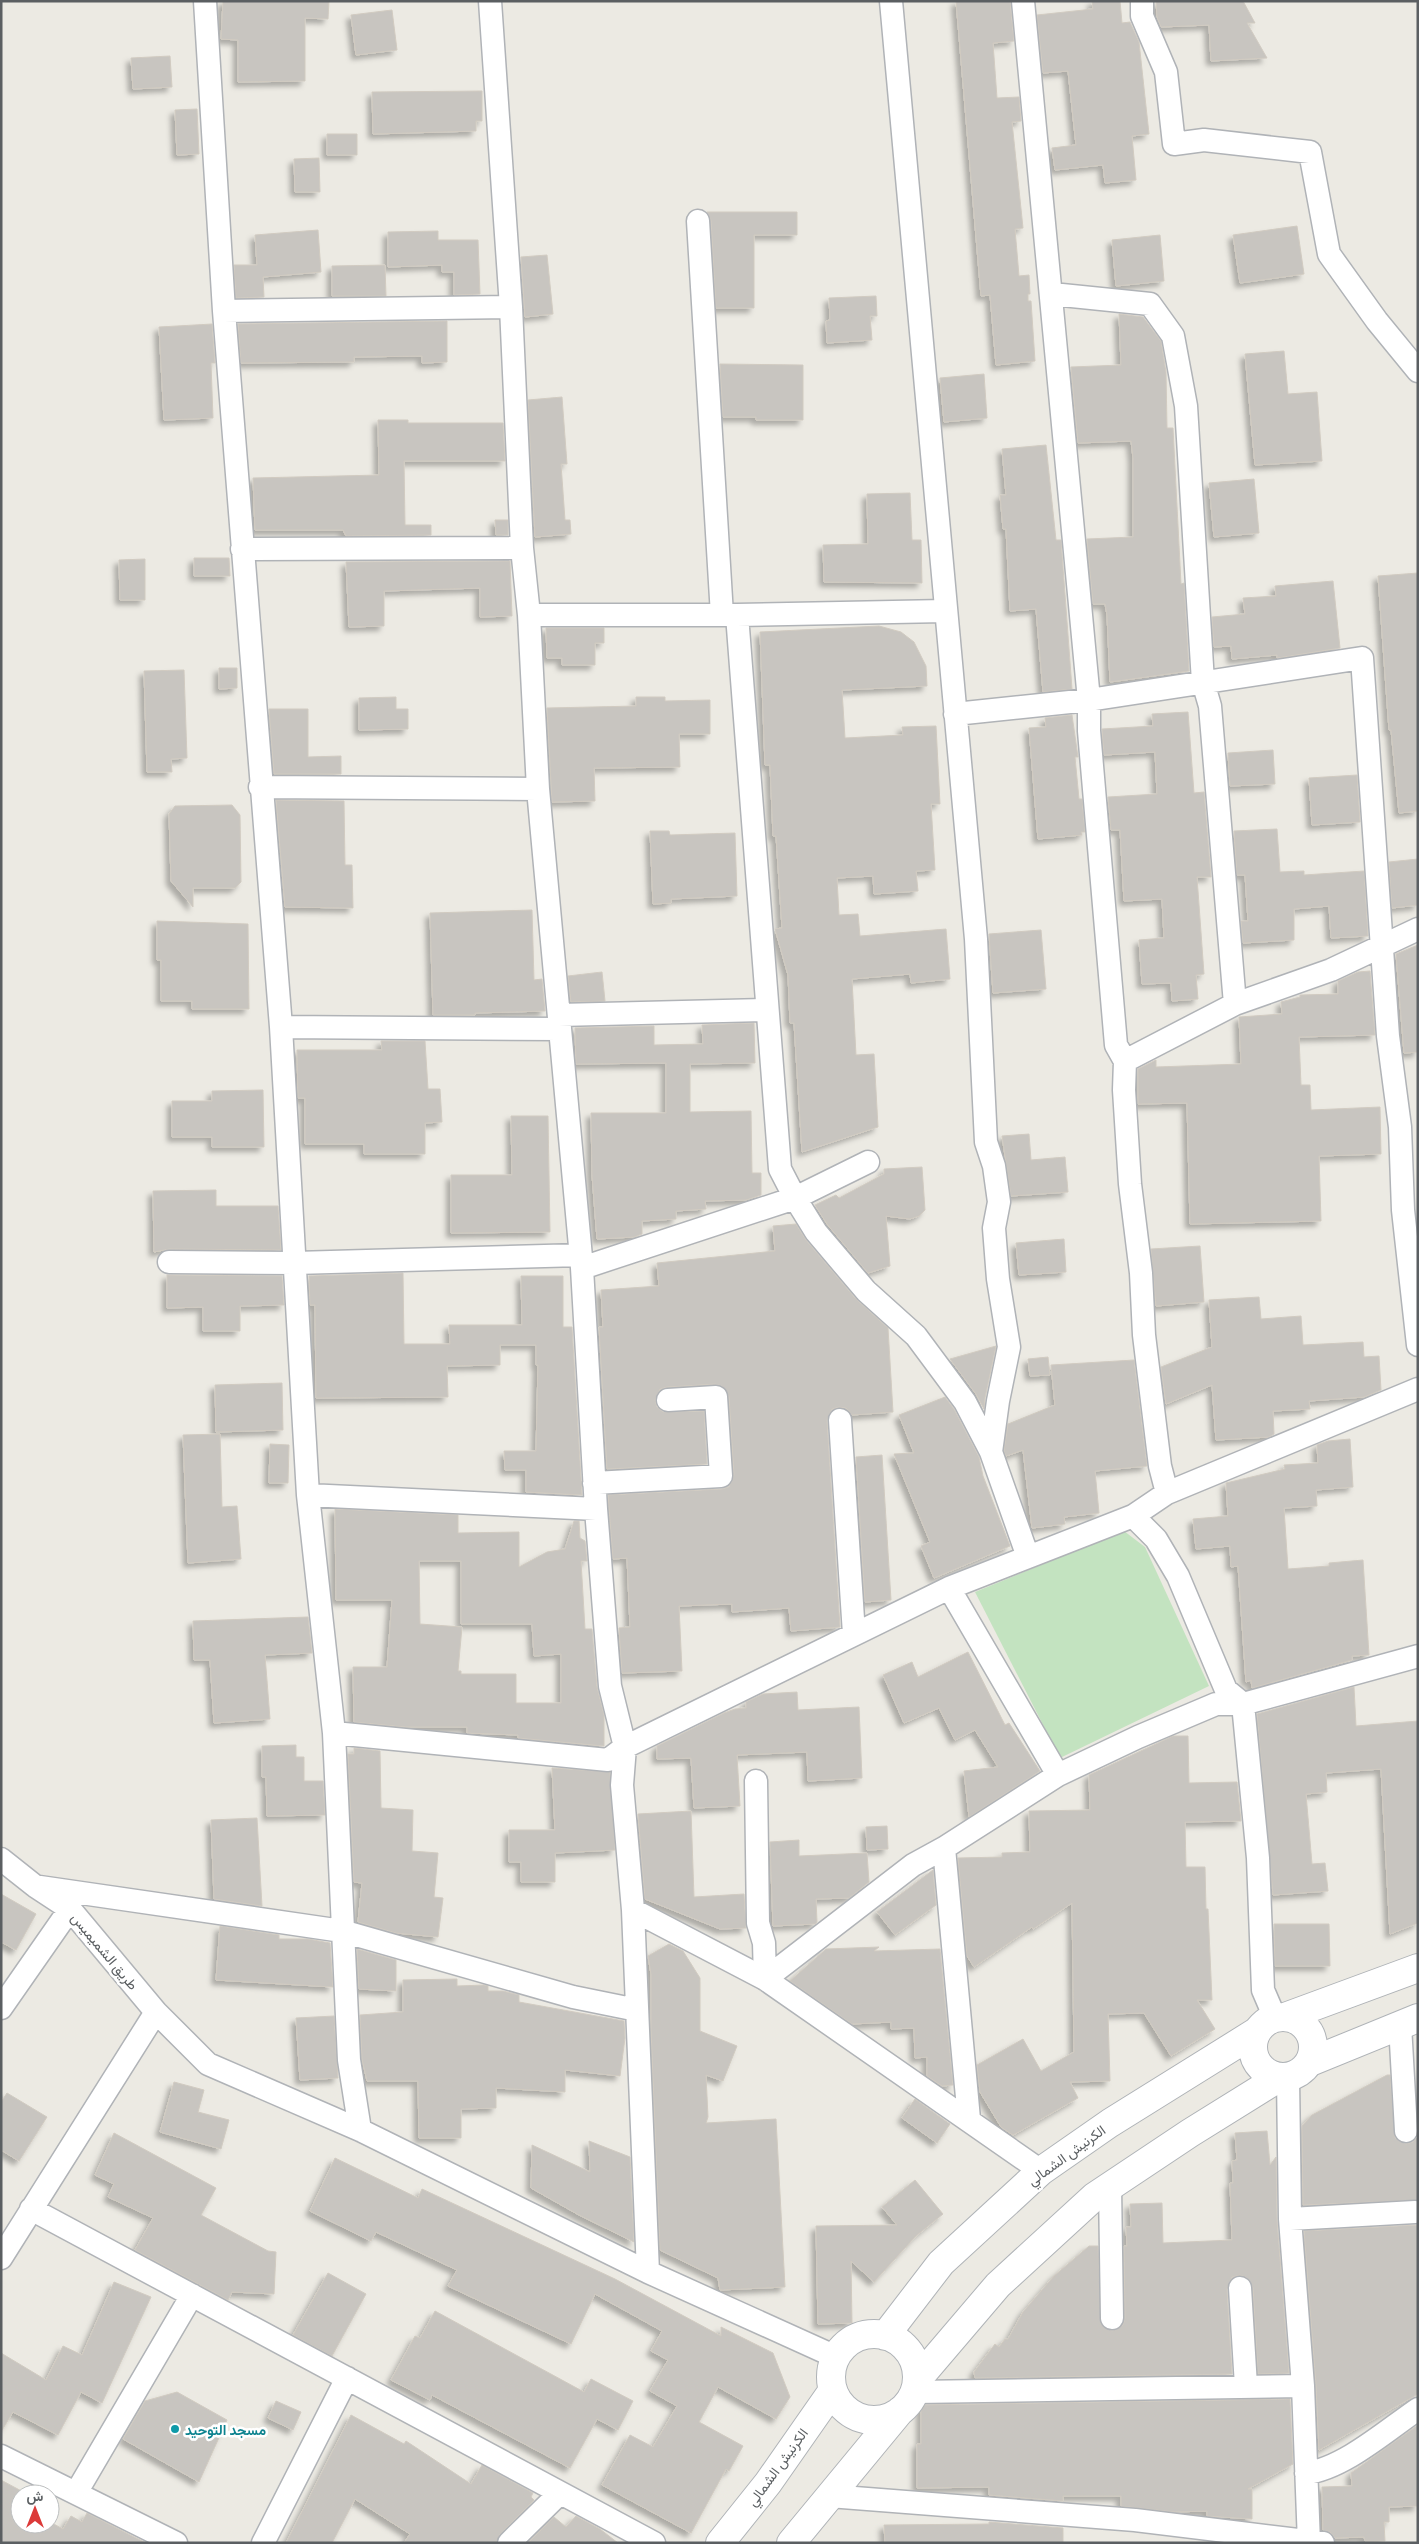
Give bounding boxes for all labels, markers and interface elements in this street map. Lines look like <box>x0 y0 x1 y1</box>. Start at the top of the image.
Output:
street label: طريق الشميميس <box>66 1908 144 1994</box>
street label: الكرنيش الشمالي <box>1023 2119 1111 2192</box>
place label: مسجد التوحيد <box>185 2419 266 2440</box>
marker: مسجد التوحيد <box>169 2423 181 2435</box>
street label: الكرنيش الشمالي <box>741 2424 814 2512</box>
north arrow <box>10 2484 60 2534</box>
text: ش <box>27 2485 44 2506</box>

